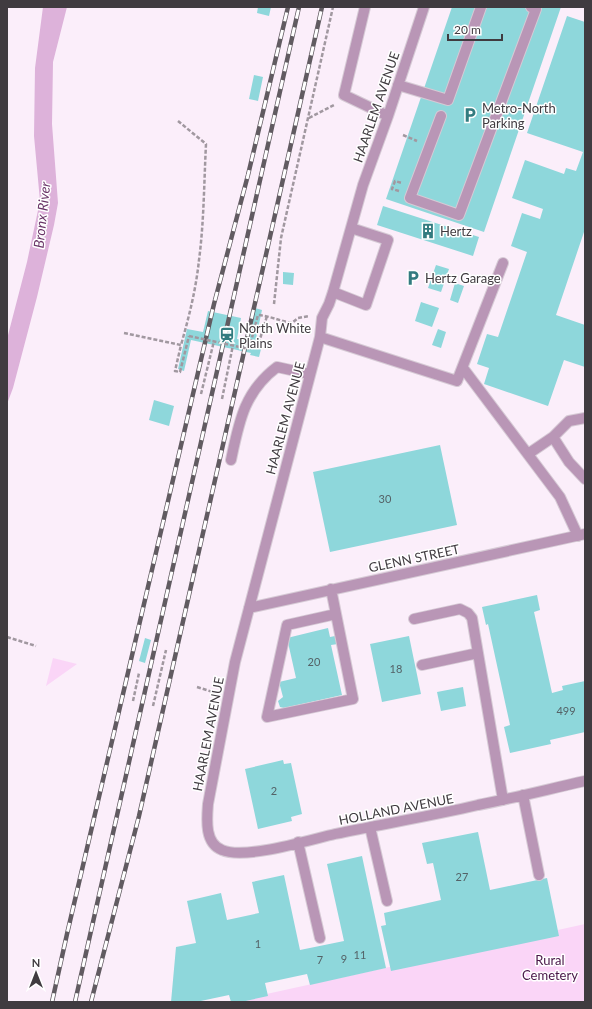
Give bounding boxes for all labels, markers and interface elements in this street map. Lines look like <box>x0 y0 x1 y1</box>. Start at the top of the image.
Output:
scale bar <box>448 16 502 42</box>
text: 20 m <box>454 22 481 37</box>
street label: HAARLEM AVENUE <box>350 49 402 165</box>
place label: Metro-North Parking <box>482 100 556 131</box>
parking icon: Metro-North Parking <box>461 106 479 124</box>
water label: Bronx River <box>30 181 53 249</box>
building icon: Hertz <box>419 222 437 240</box>
place label: Hertz <box>440 223 472 239</box>
parking icon: Hertz Garage <box>404 269 422 287</box>
place label: Hertz Garage <box>425 270 501 286</box>
place label: North White Plains <box>239 320 311 351</box>
station icon: North White Plains <box>218 326 236 344</box>
street label: HAARLEM AVENUE <box>262 360 308 476</box>
house number: 30 <box>379 492 392 505</box>
street label: GLENN STREET <box>367 541 461 575</box>
house number: 20 <box>308 655 321 668</box>
house number: 18 <box>390 662 402 675</box>
street label: HAARLEM AVENUE <box>189 675 227 793</box>
house number: 499 <box>556 704 576 717</box>
house number: 2 <box>271 784 277 797</box>
street label: HOLLAND AVENUE <box>337 790 455 828</box>
house number: 27 <box>456 870 468 883</box>
house number: 1 <box>255 937 261 950</box>
house number: 11 <box>354 948 366 961</box>
house number: 9 <box>341 952 347 965</box>
park label: Rural Cemetery <box>522 952 578 983</box>
north arrow <box>16 953 56 993</box>
house number: 7 <box>317 953 323 966</box>
text: N <box>32 956 40 969</box>

